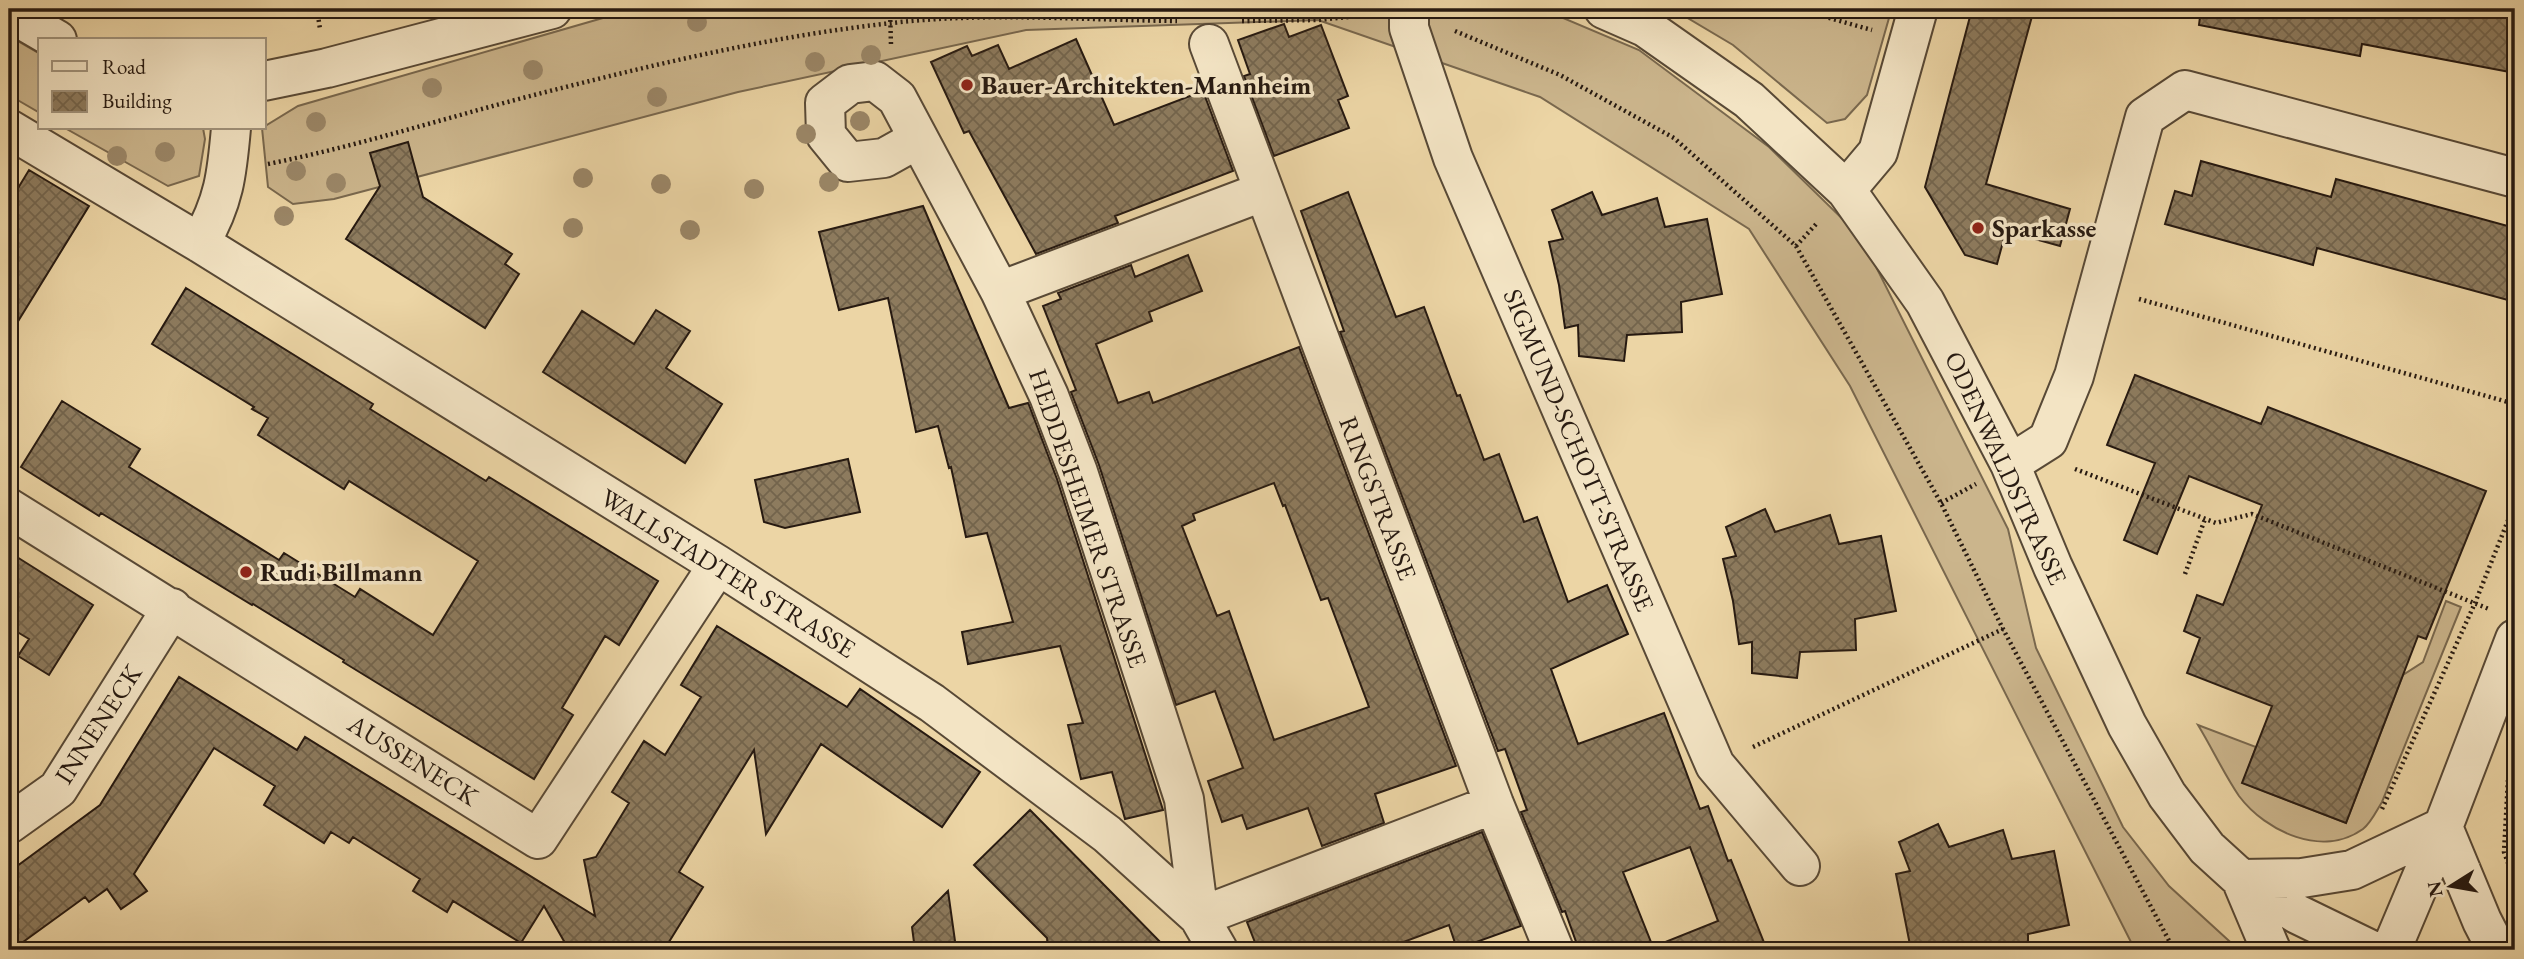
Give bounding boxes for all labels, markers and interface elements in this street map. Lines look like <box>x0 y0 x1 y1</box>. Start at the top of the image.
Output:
legend <box>38 38 266 130</box>
text: Road <box>102 53 146 80</box>
place label: Bauer-Architekten-Mannheim <box>981 68 1311 102</box>
marker: Bauer-Architekten-Mannheim <box>959 77 975 93</box>
text: Building <box>102 87 172 114</box>
place label: Sparkasse <box>1992 211 2097 245</box>
marker: Sparkasse <box>1970 220 1986 236</box>
street label: SIGMUND-SCHOTT-STRASSE <box>1496 284 1663 617</box>
street label: ODENWALDSTRASSE <box>1937 346 2075 591</box>
street label: HEDDESHEIMER STRASSE <box>1021 364 1155 672</box>
street label: RINGSTRASSE <box>1331 411 1425 585</box>
street label: WALLSTADTER STRASSE <box>594 480 862 666</box>
place label: Rudi Billmann <box>260 555 423 589</box>
marker: Rudi Billmann <box>238 564 254 580</box>
street label: INNENECK <box>47 657 149 790</box>
street label: AUSSENECK <box>341 706 485 814</box>
north arrow <box>2416 850 2486 920</box>
text: N <box>2421 879 2449 899</box>

